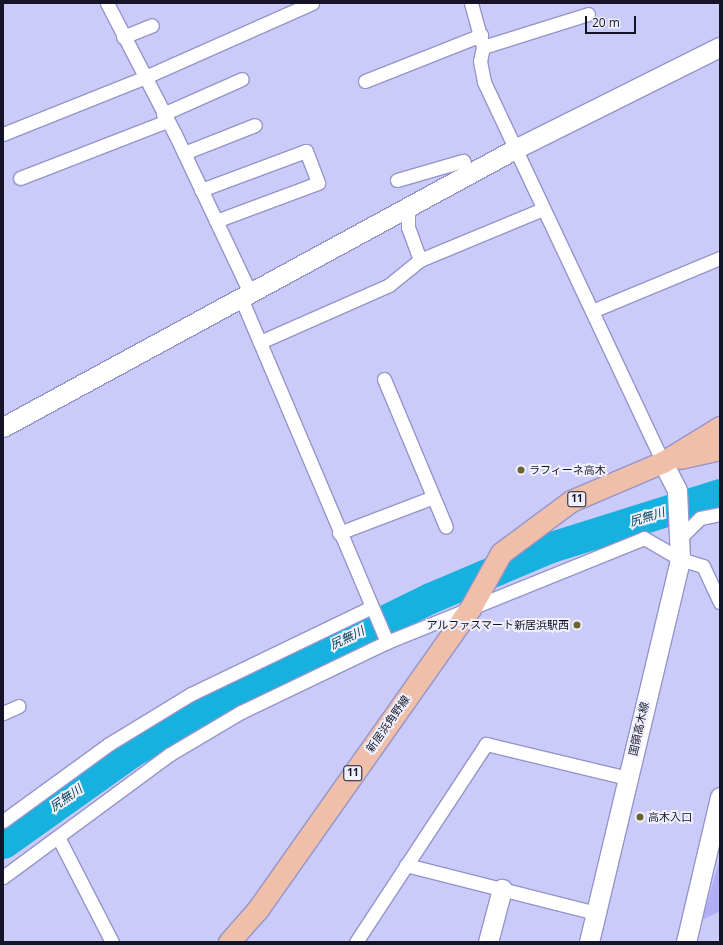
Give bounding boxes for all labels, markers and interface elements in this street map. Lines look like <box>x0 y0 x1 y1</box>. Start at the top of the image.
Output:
scale bar <box>587 8 638 34</box>
text: 20 m <box>592 14 620 31</box>
place label: ラフィーネ高木 <box>529 463 606 477</box>
marker: ラフィーネ高木 <box>516 465 526 475</box>
road number: 11 <box>567 491 587 507</box>
water label: 尻無川 <box>628 505 666 529</box>
place label: アルファスマート新居浜駅西 <box>426 618 569 632</box>
marker: アルファスマート新居浜駅西 <box>572 620 582 630</box>
water label: 尻無川 <box>328 624 366 652</box>
street label: 新居浜角野線 <box>364 693 412 755</box>
street label: 国領高木線 <box>626 701 652 757</box>
road number: 11 <box>343 765 363 781</box>
water label: 尻無川 <box>47 782 85 814</box>
place label: 高木入口 <box>648 810 692 824</box>
marker: 高木入口 <box>635 812 645 822</box>

